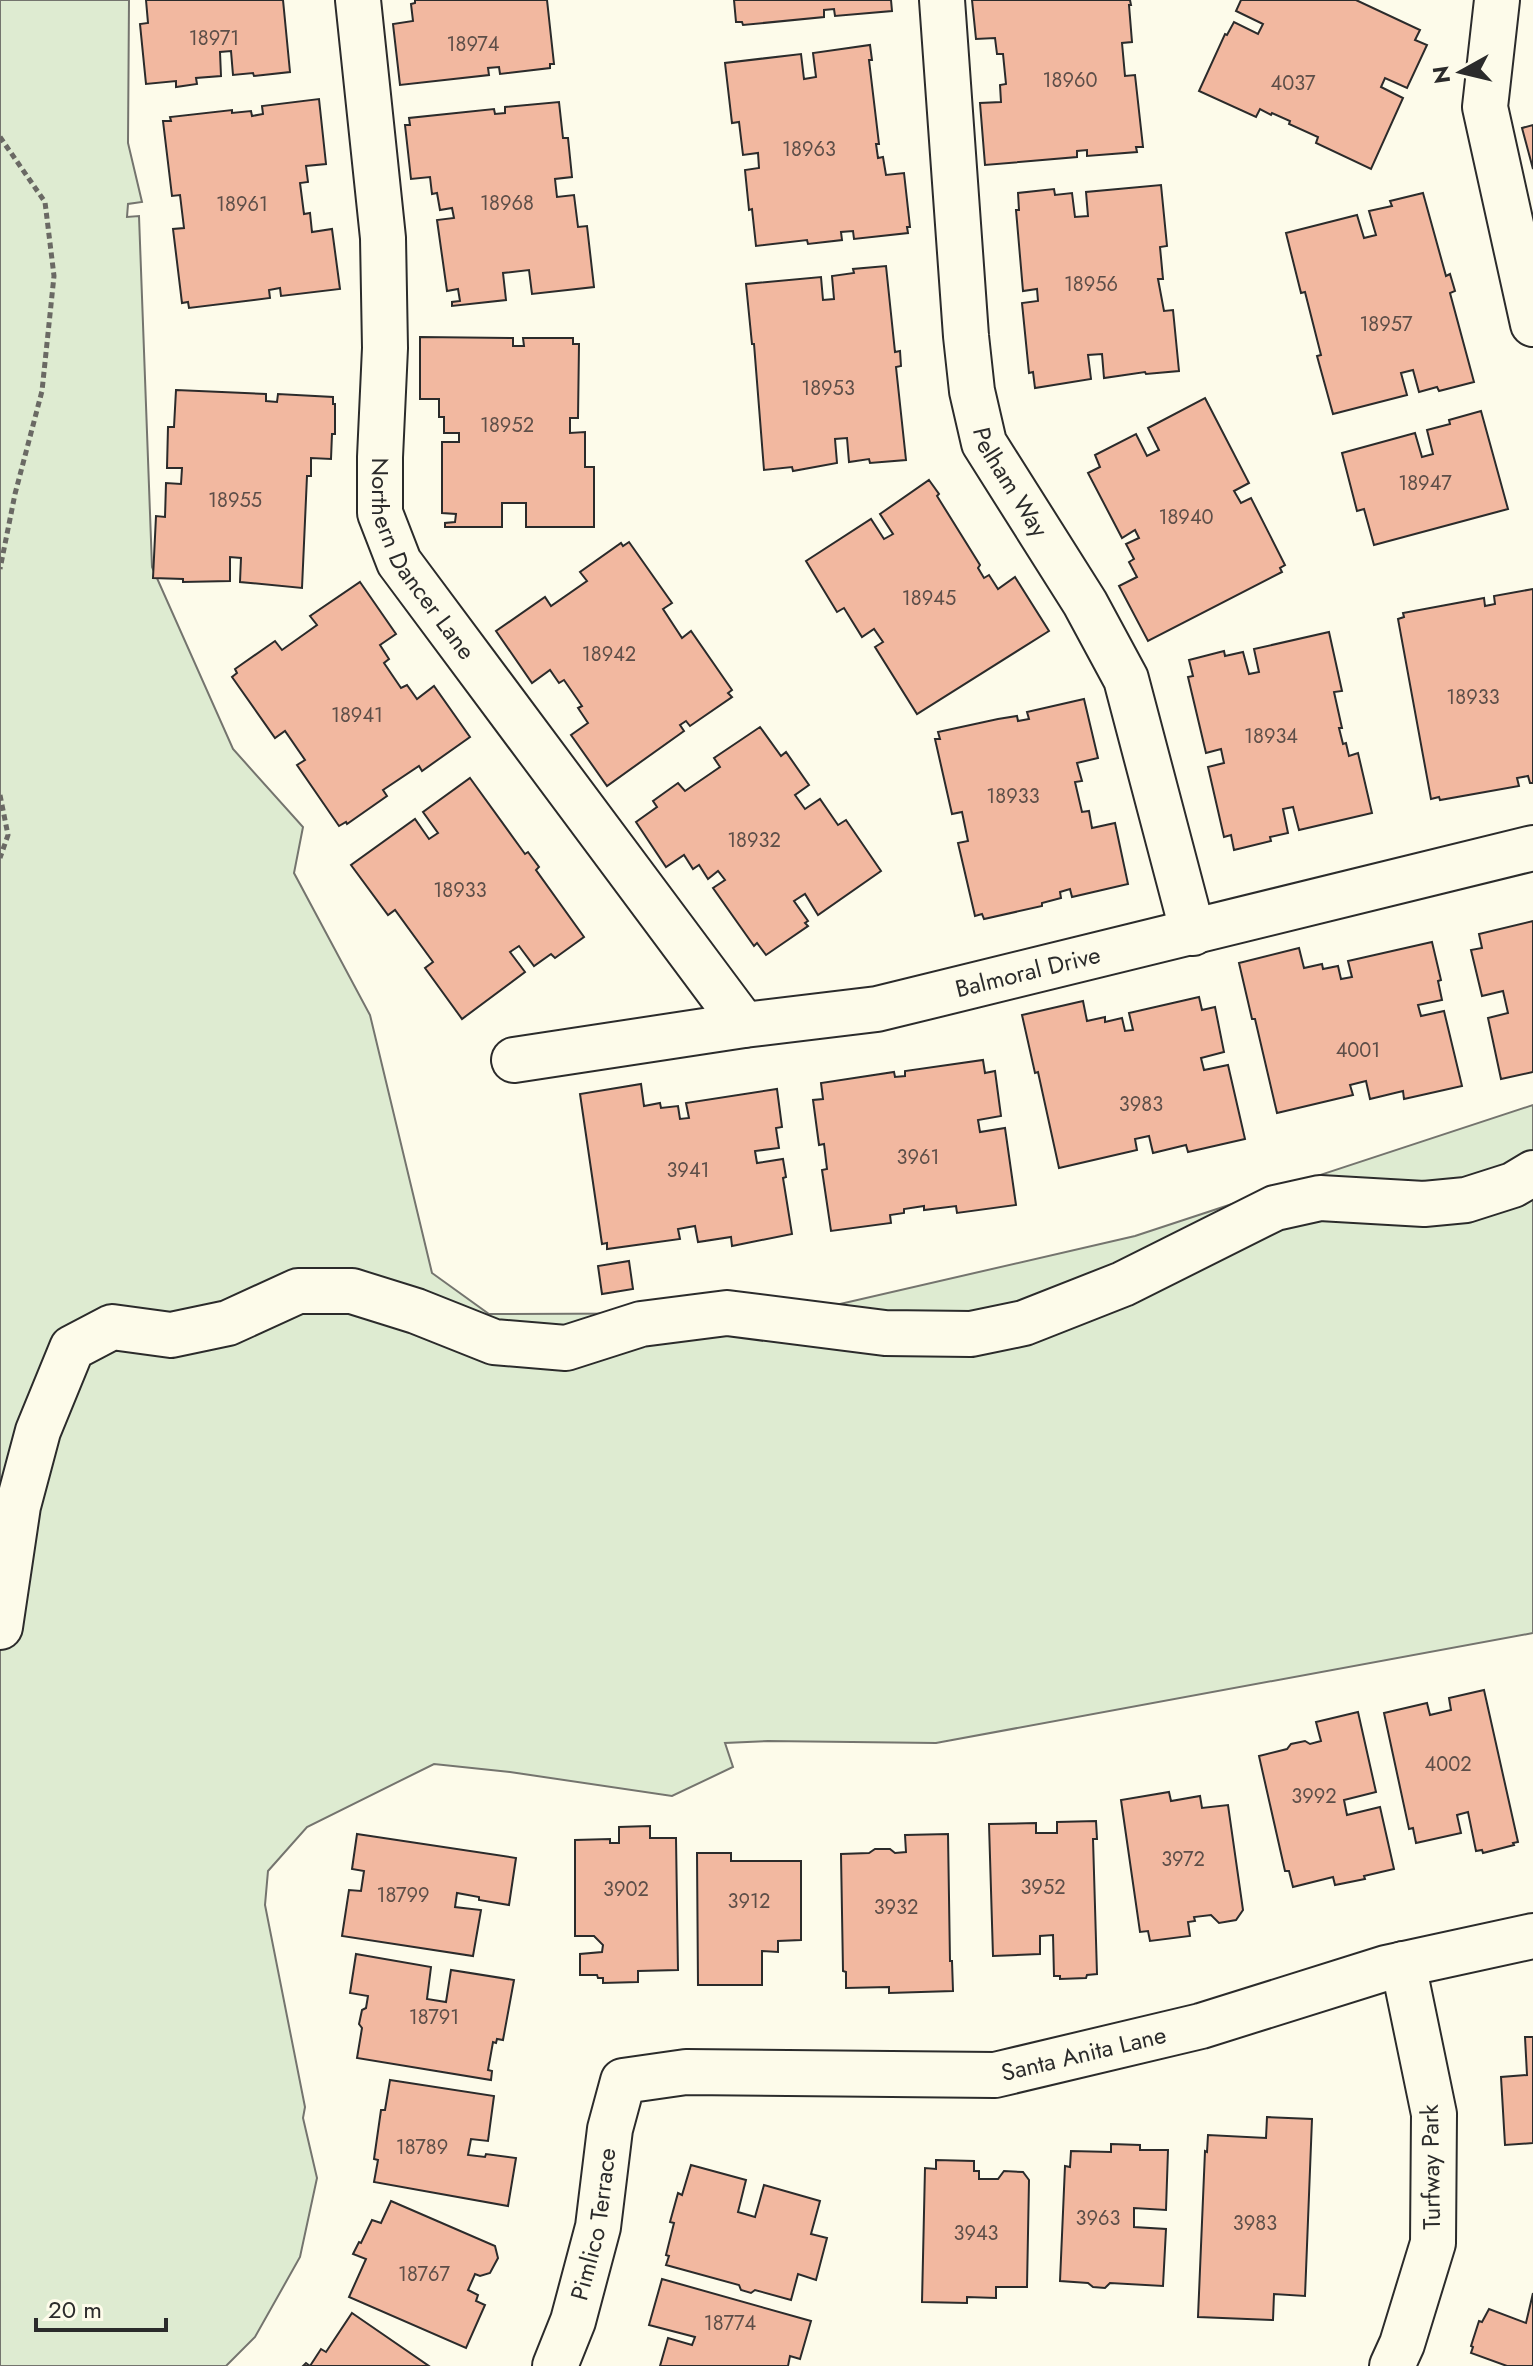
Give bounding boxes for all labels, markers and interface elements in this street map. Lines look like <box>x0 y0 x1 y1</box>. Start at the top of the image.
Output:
house number: 18971 <box>189 24 239 53</box>
house number: 18974 <box>447 30 500 59</box>
north arrow <box>1421 32 1501 112</box>
text: N <box>1424 64 1458 86</box>
house number: 18960 <box>1043 66 1097 95</box>
house number: 4037 <box>1271 69 1316 98</box>
house number: 18963 <box>782 135 836 164</box>
house number: 18968 <box>480 189 534 218</box>
house number: 18961 <box>216 190 268 219</box>
house number: 18956 <box>1064 270 1118 299</box>
house number: 18957 <box>1359 310 1413 339</box>
house number: 18953 <box>801 374 855 403</box>
house number: 18952 <box>480 411 534 440</box>
street label: Pelham Way <box>964 424 1057 544</box>
street label: Northern Dancer Lane <box>363 458 484 667</box>
house number: 18947 <box>1398 469 1452 498</box>
house number: 18955 <box>208 486 262 515</box>
house number: 18940 <box>1158 503 1214 532</box>
house number: 18945 <box>902 584 956 613</box>
house number: 18942 <box>582 640 636 669</box>
house number: 18933 <box>1446 683 1500 712</box>
house number: 18941 <box>331 701 383 730</box>
house number: 18934 <box>1244 722 1298 751</box>
house number: 18933 <box>986 782 1040 811</box>
house number: 18932 <box>727 826 781 855</box>
house number: 18933 <box>433 876 487 905</box>
street label: Balmoral Drive <box>952 937 1104 1006</box>
house number: 4001 <box>1336 1036 1380 1065</box>
house number: 3983 <box>1119 1090 1163 1119</box>
house number: 3961 <box>897 1143 939 1172</box>
house number: 3941 <box>666 1156 710 1185</box>
house number: 4002 <box>1424 1750 1472 1779</box>
house number: 3992 <box>1291 1782 1337 1811</box>
house number: 3972 <box>1161 1845 1205 1874</box>
house number: 3952 <box>1020 1873 1066 1902</box>
house number: 3902 <box>603 1875 649 1904</box>
house number: 18799 <box>376 1881 430 1910</box>
house number: 3912 <box>728 1887 770 1916</box>
house number: 3932 <box>874 1893 918 1922</box>
house number: 18791 <box>409 2003 459 2032</box>
street label: Santa Anita Lane <box>998 2017 1170 2090</box>
street label: Turfway Park <box>1412 2104 1449 2230</box>
house number: 18789 <box>396 2133 448 2162</box>
street label: Pimlico Terrace <box>561 2146 625 2304</box>
house number: 3963 <box>1076 2204 1121 2233</box>
house number: 3983 <box>1233 2209 1277 2238</box>
house number: 3943 <box>953 2219 999 2248</box>
house number: 18767 <box>398 2260 451 2289</box>
scale bar <box>36 2282 166 2332</box>
text: 20 m <box>48 2292 102 2327</box>
house number: 18774 <box>704 2309 756 2338</box>

